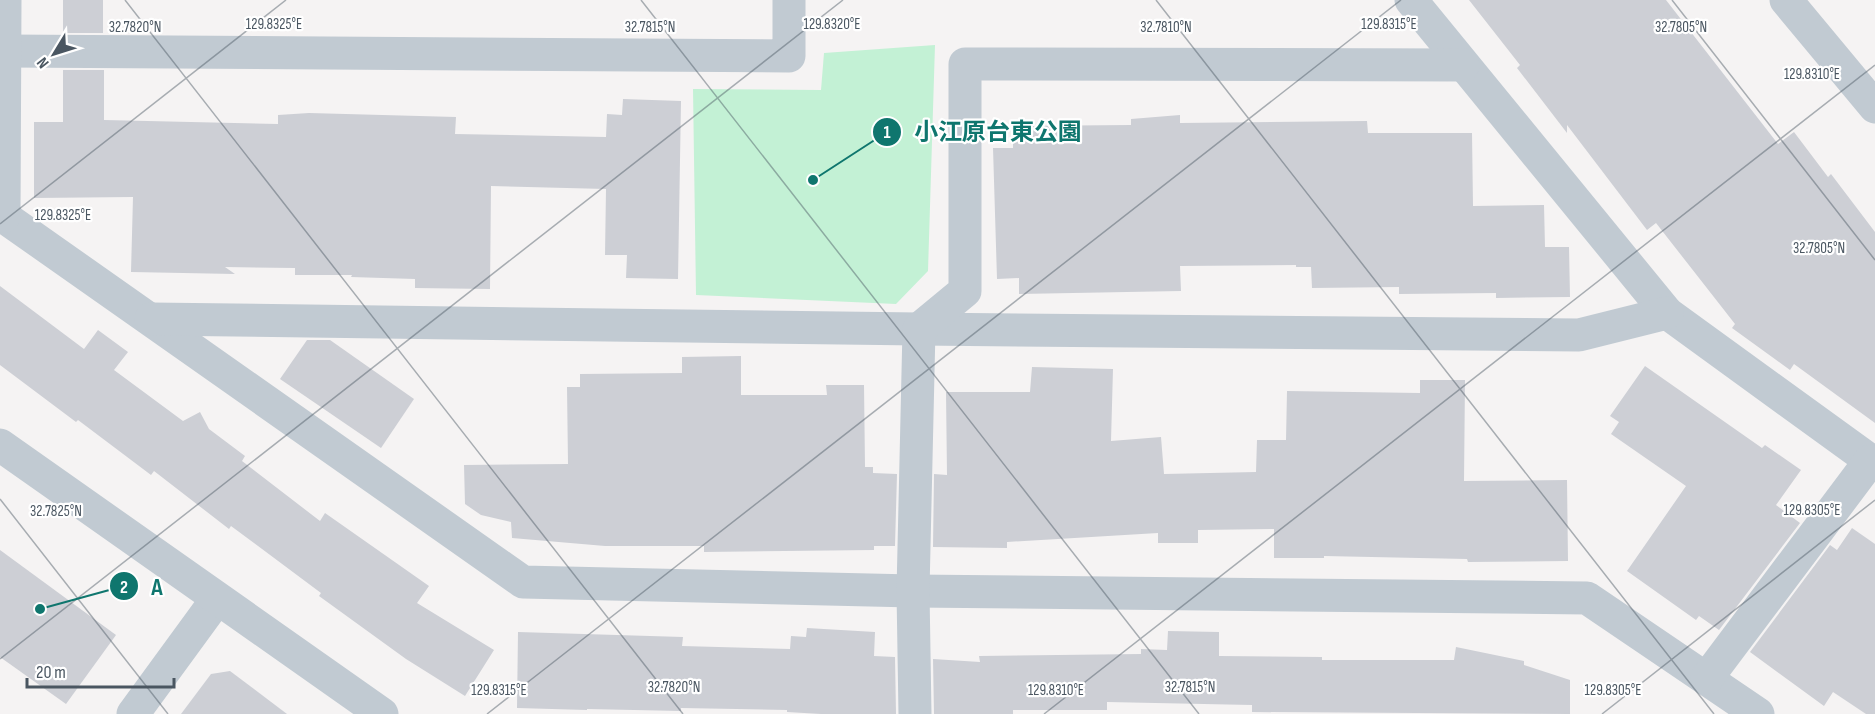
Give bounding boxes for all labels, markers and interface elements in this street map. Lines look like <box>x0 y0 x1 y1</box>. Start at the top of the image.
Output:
text: 129.8325°E <box>246 15 302 34</box>
text: 129.8320°E <box>803 15 861 34</box>
text: 129.8315°E <box>1361 15 1417 34</box>
text: 32.7820°N <box>109 18 161 37</box>
text: 32.7815°N <box>625 18 675 37</box>
text: 32.7810°N <box>1140 18 1192 37</box>
text: 32.7805°N <box>1655 18 1707 37</box>
north arrow <box>24 24 84 84</box>
text: N <box>33 53 53 72</box>
text: 129.8310°E <box>1784 65 1840 84</box>
callout: 小江原台東公園 <box>872 111 1094 153</box>
text: 小江原台東公園 <box>914 118 1082 147</box>
text: 1 <box>883 122 891 143</box>
text: 129.8325°E <box>35 206 91 225</box>
text: 32.7805°N <box>1793 239 1845 258</box>
text: 129.8305°E <box>1784 501 1840 520</box>
text: 32.7825°N <box>30 502 82 521</box>
callout: A <box>109 565 175 607</box>
text: A <box>150 573 163 602</box>
text: 2 <box>120 577 128 598</box>
scale bar <box>27 651 174 689</box>
text: 20 m <box>36 662 66 683</box>
text: 32.7820°N <box>648 678 700 697</box>
text: 32.7815°N <box>1165 678 1215 697</box>
text: 129.8315°E <box>471 681 527 700</box>
text: 129.8310°E <box>1028 681 1084 700</box>
text: 129.8305°E <box>1585 681 1641 700</box>

